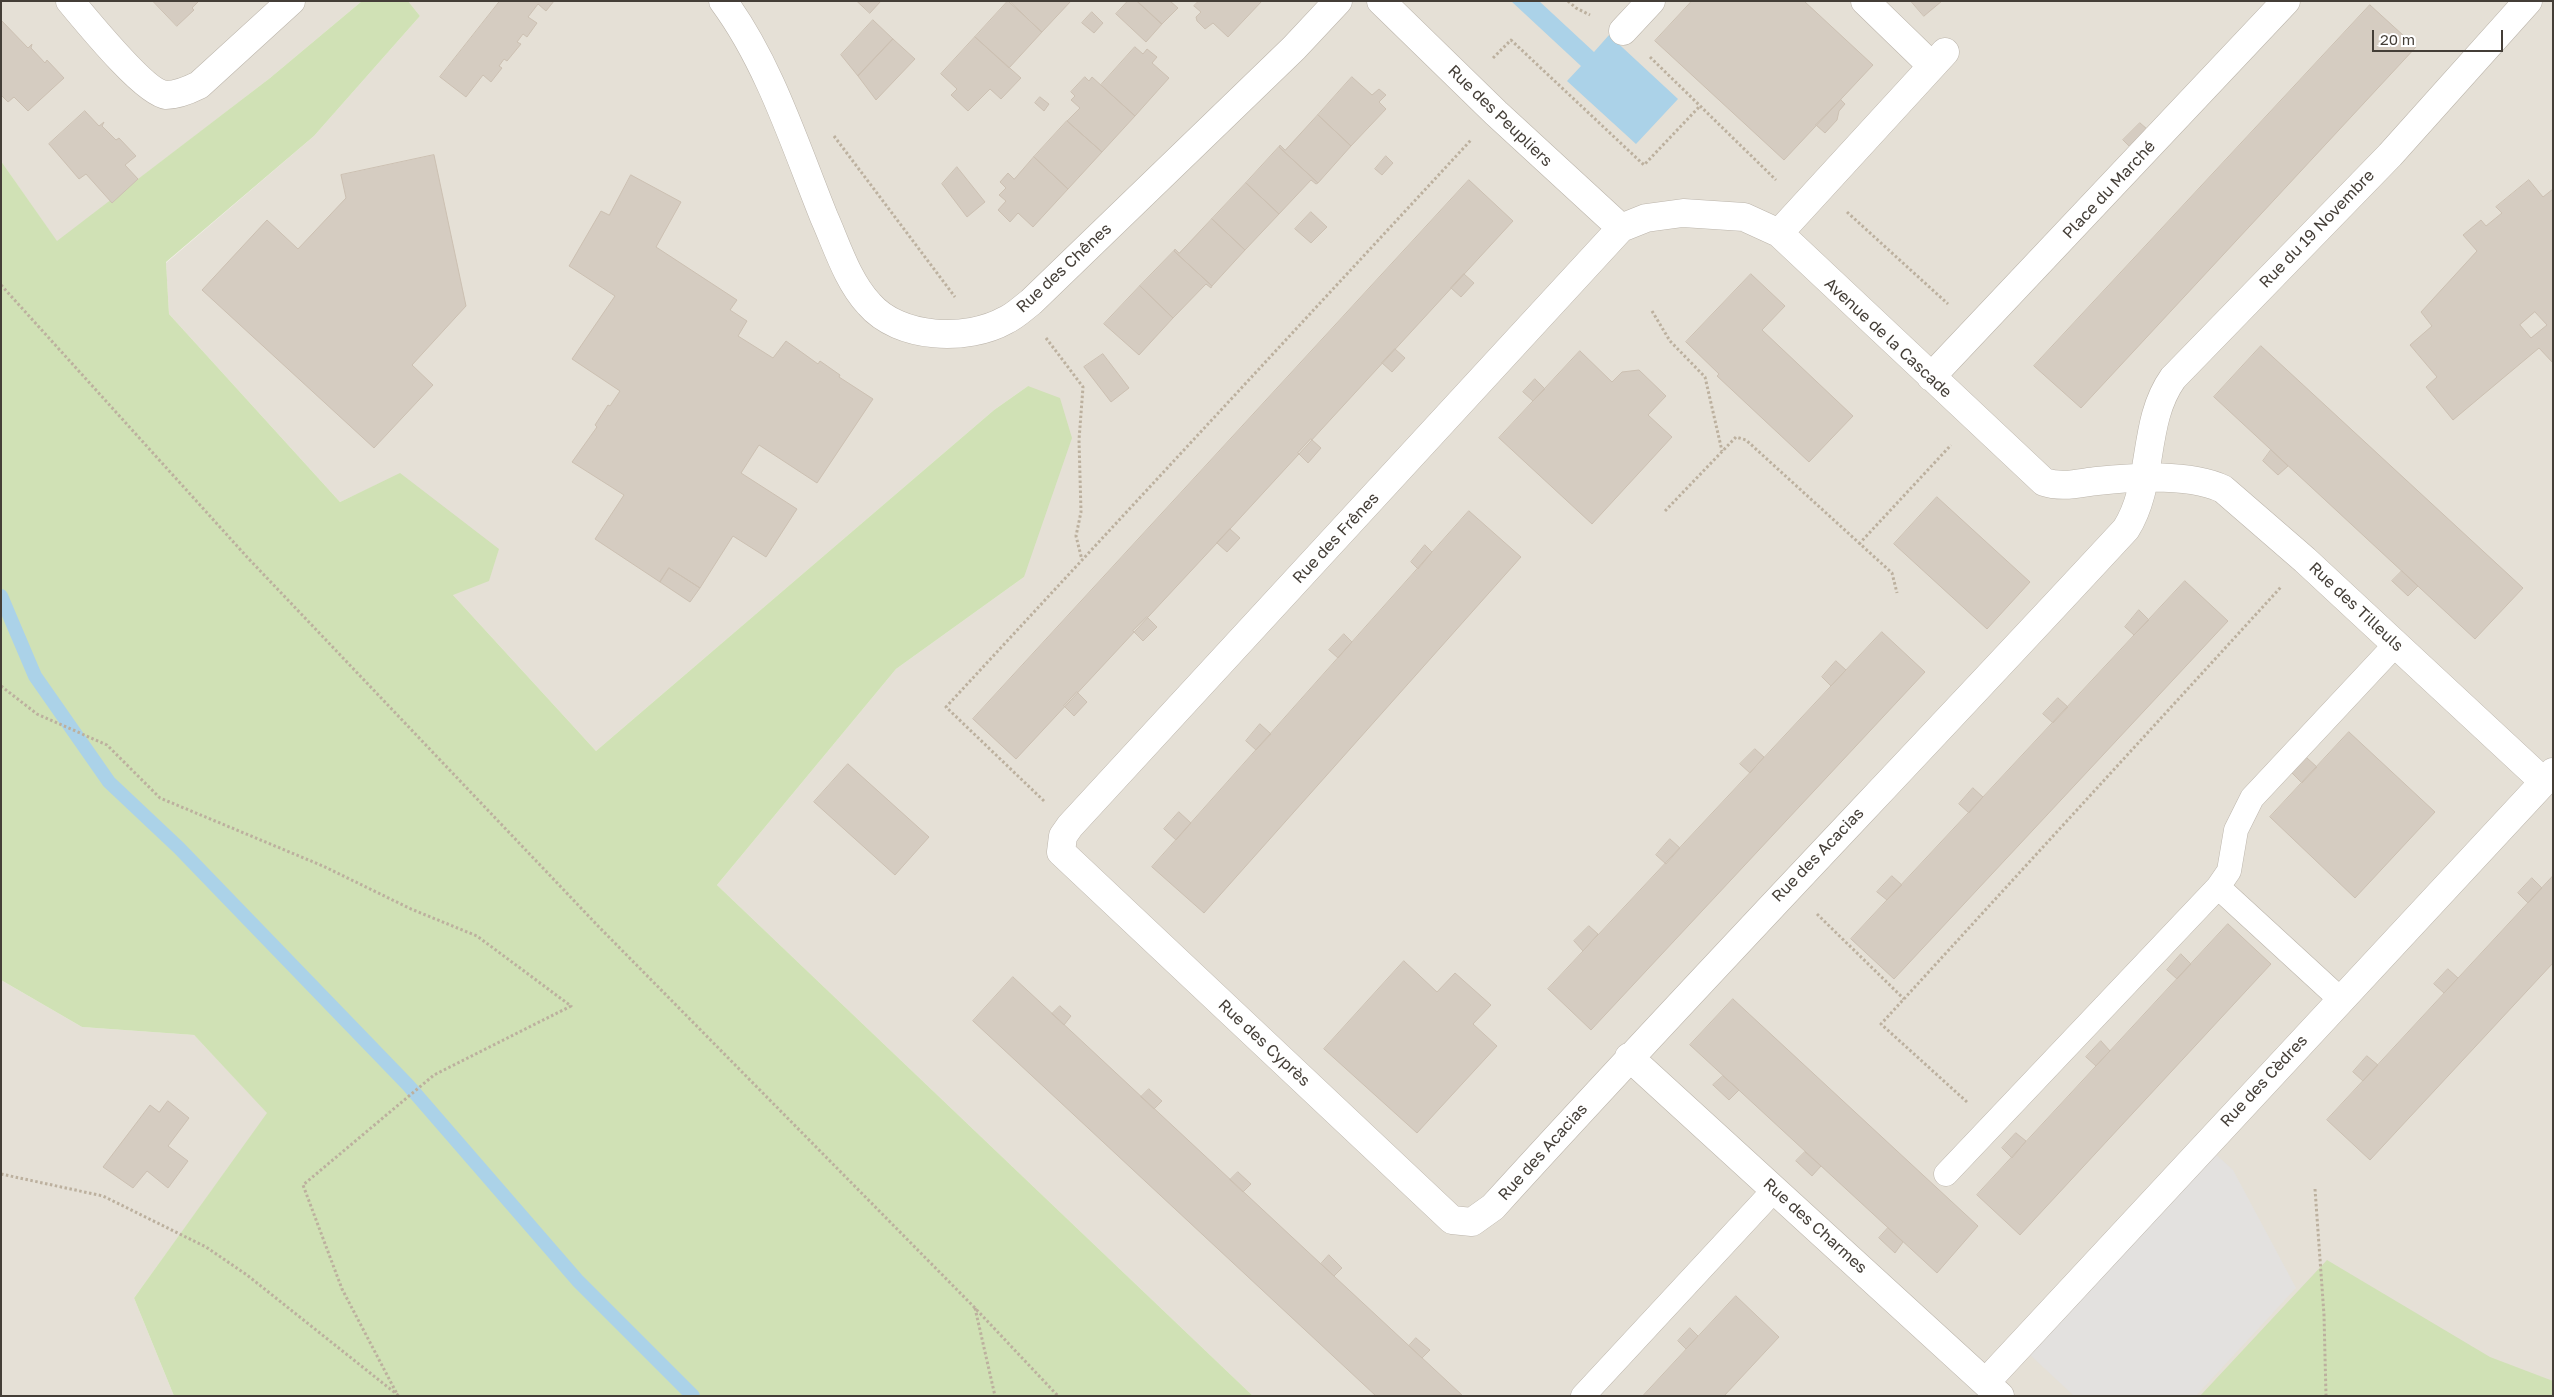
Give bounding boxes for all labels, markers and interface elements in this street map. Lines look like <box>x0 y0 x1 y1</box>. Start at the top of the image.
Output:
scale bar <box>2374 20 2505 52</box>
text: 20 m <box>2380 30 2415 48</box>
street label: Rue des Peupliers <box>1444 61 1556 171</box>
street label: Place du Marché <box>2059 137 2159 243</box>
street label: Rue du 19 Novembre <box>2255 166 2379 292</box>
street label: Rue des Chênes <box>1013 219 1115 317</box>
street label: Avenue de la Cascade <box>1820 274 1956 402</box>
street label: Rue des Frênes <box>1289 488 1383 588</box>
street label: Rue des Tilleuls <box>2305 558 2407 656</box>
street label: Rue des Acacias <box>1768 804 1868 906</box>
street label: Rue des Cyprès <box>1214 996 1314 1090</box>
street label: Rue des Cèdres <box>2216 1031 2312 1131</box>
street label: Rue des Acacias <box>1494 1100 1592 1204</box>
street label: Rue des Charmes <box>1759 1174 1871 1278</box>

